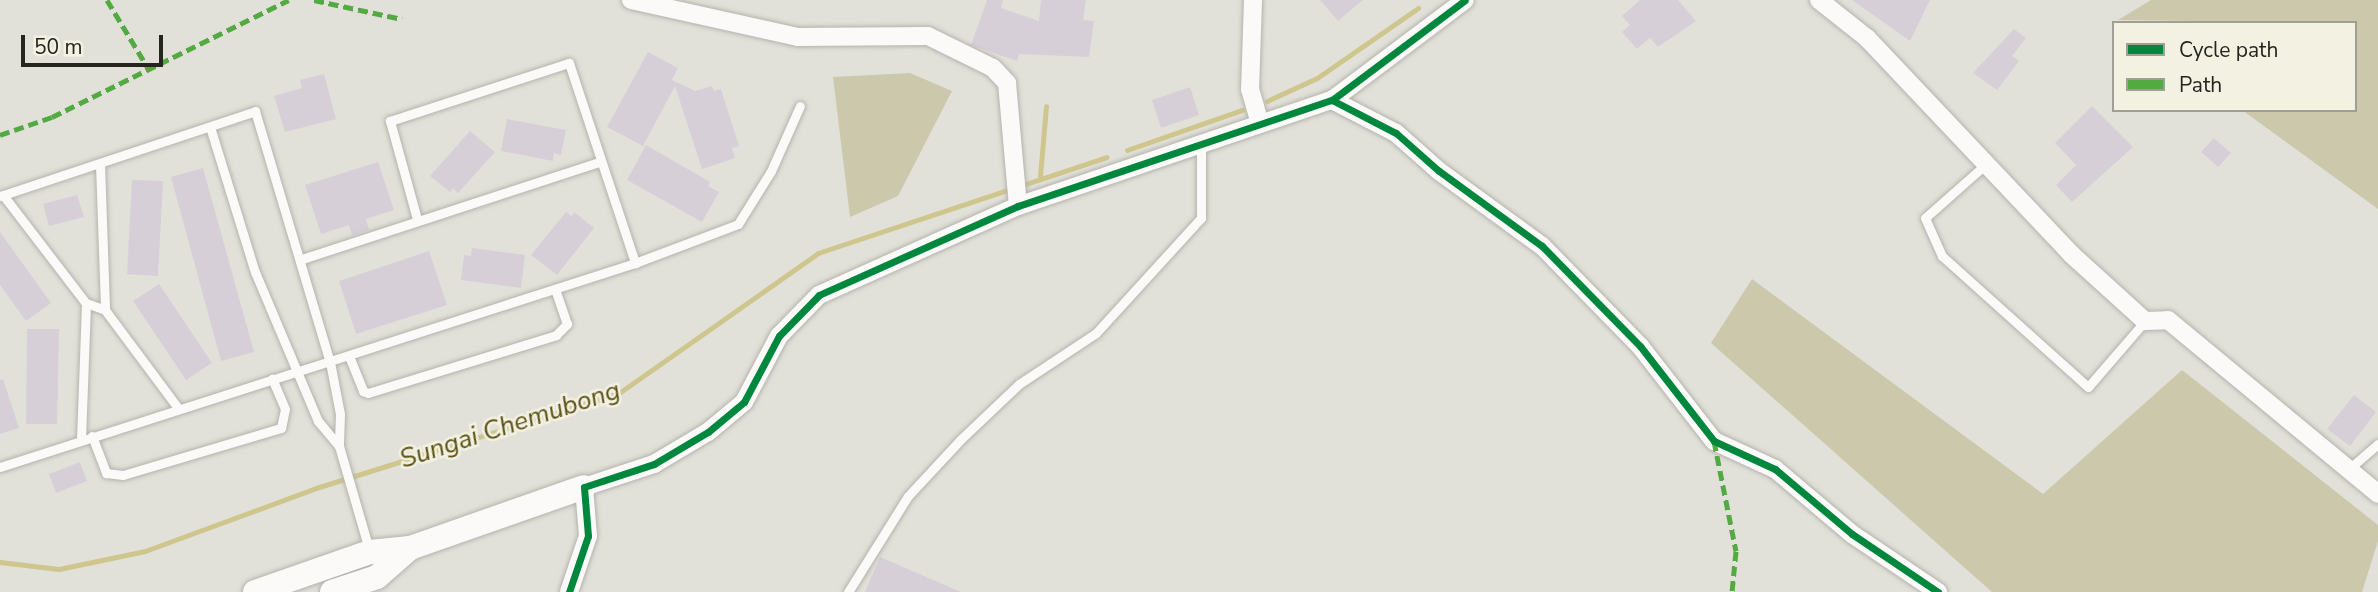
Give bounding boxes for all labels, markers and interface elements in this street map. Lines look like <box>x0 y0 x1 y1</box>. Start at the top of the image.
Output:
scale bar <box>24 21 166 65</box>
legend <box>2112 21 2357 112</box>
text: 50 m <box>34 33 83 61</box>
text: Cycle path <box>2179 36 2278 64</box>
text: Path <box>2179 71 2222 99</box>
water label: Sungai Chemubong <box>396 375 624 475</box>

